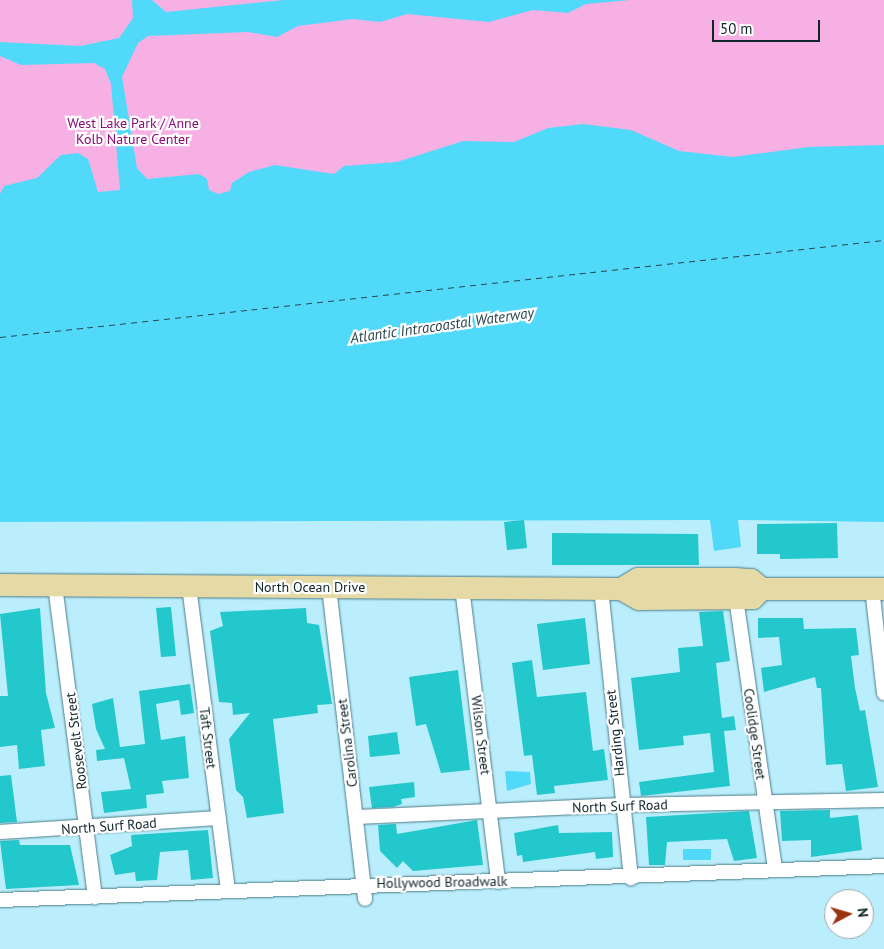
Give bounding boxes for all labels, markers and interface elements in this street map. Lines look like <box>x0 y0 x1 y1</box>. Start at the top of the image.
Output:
scale bar <box>714 10 822 42</box>
text: 50 m <box>720 19 753 38</box>
park label: West Lake Park / Anne Kolb Nature Center <box>67 115 199 148</box>
water label: Atlantic Intracoastal Waterway <box>349 303 535 347</box>
street label: North Ocean Drive <box>255 579 365 595</box>
street label: Coolidge Street <box>740 687 770 781</box>
street label: Harding Street <box>602 689 628 777</box>
street label: Roosevelt Street <box>62 692 90 790</box>
street label: Wilson Street <box>468 694 494 776</box>
street label: Carolina Street <box>333 698 361 788</box>
street label: Taft Street <box>196 706 220 770</box>
street label: North Surf Road <box>572 796 668 816</box>
street label: North Surf Road <box>61 814 157 838</box>
street label: Hollywood Broadwalk <box>376 872 508 892</box>
north arrow <box>824 889 874 939</box>
text: N <box>853 907 872 918</box>

